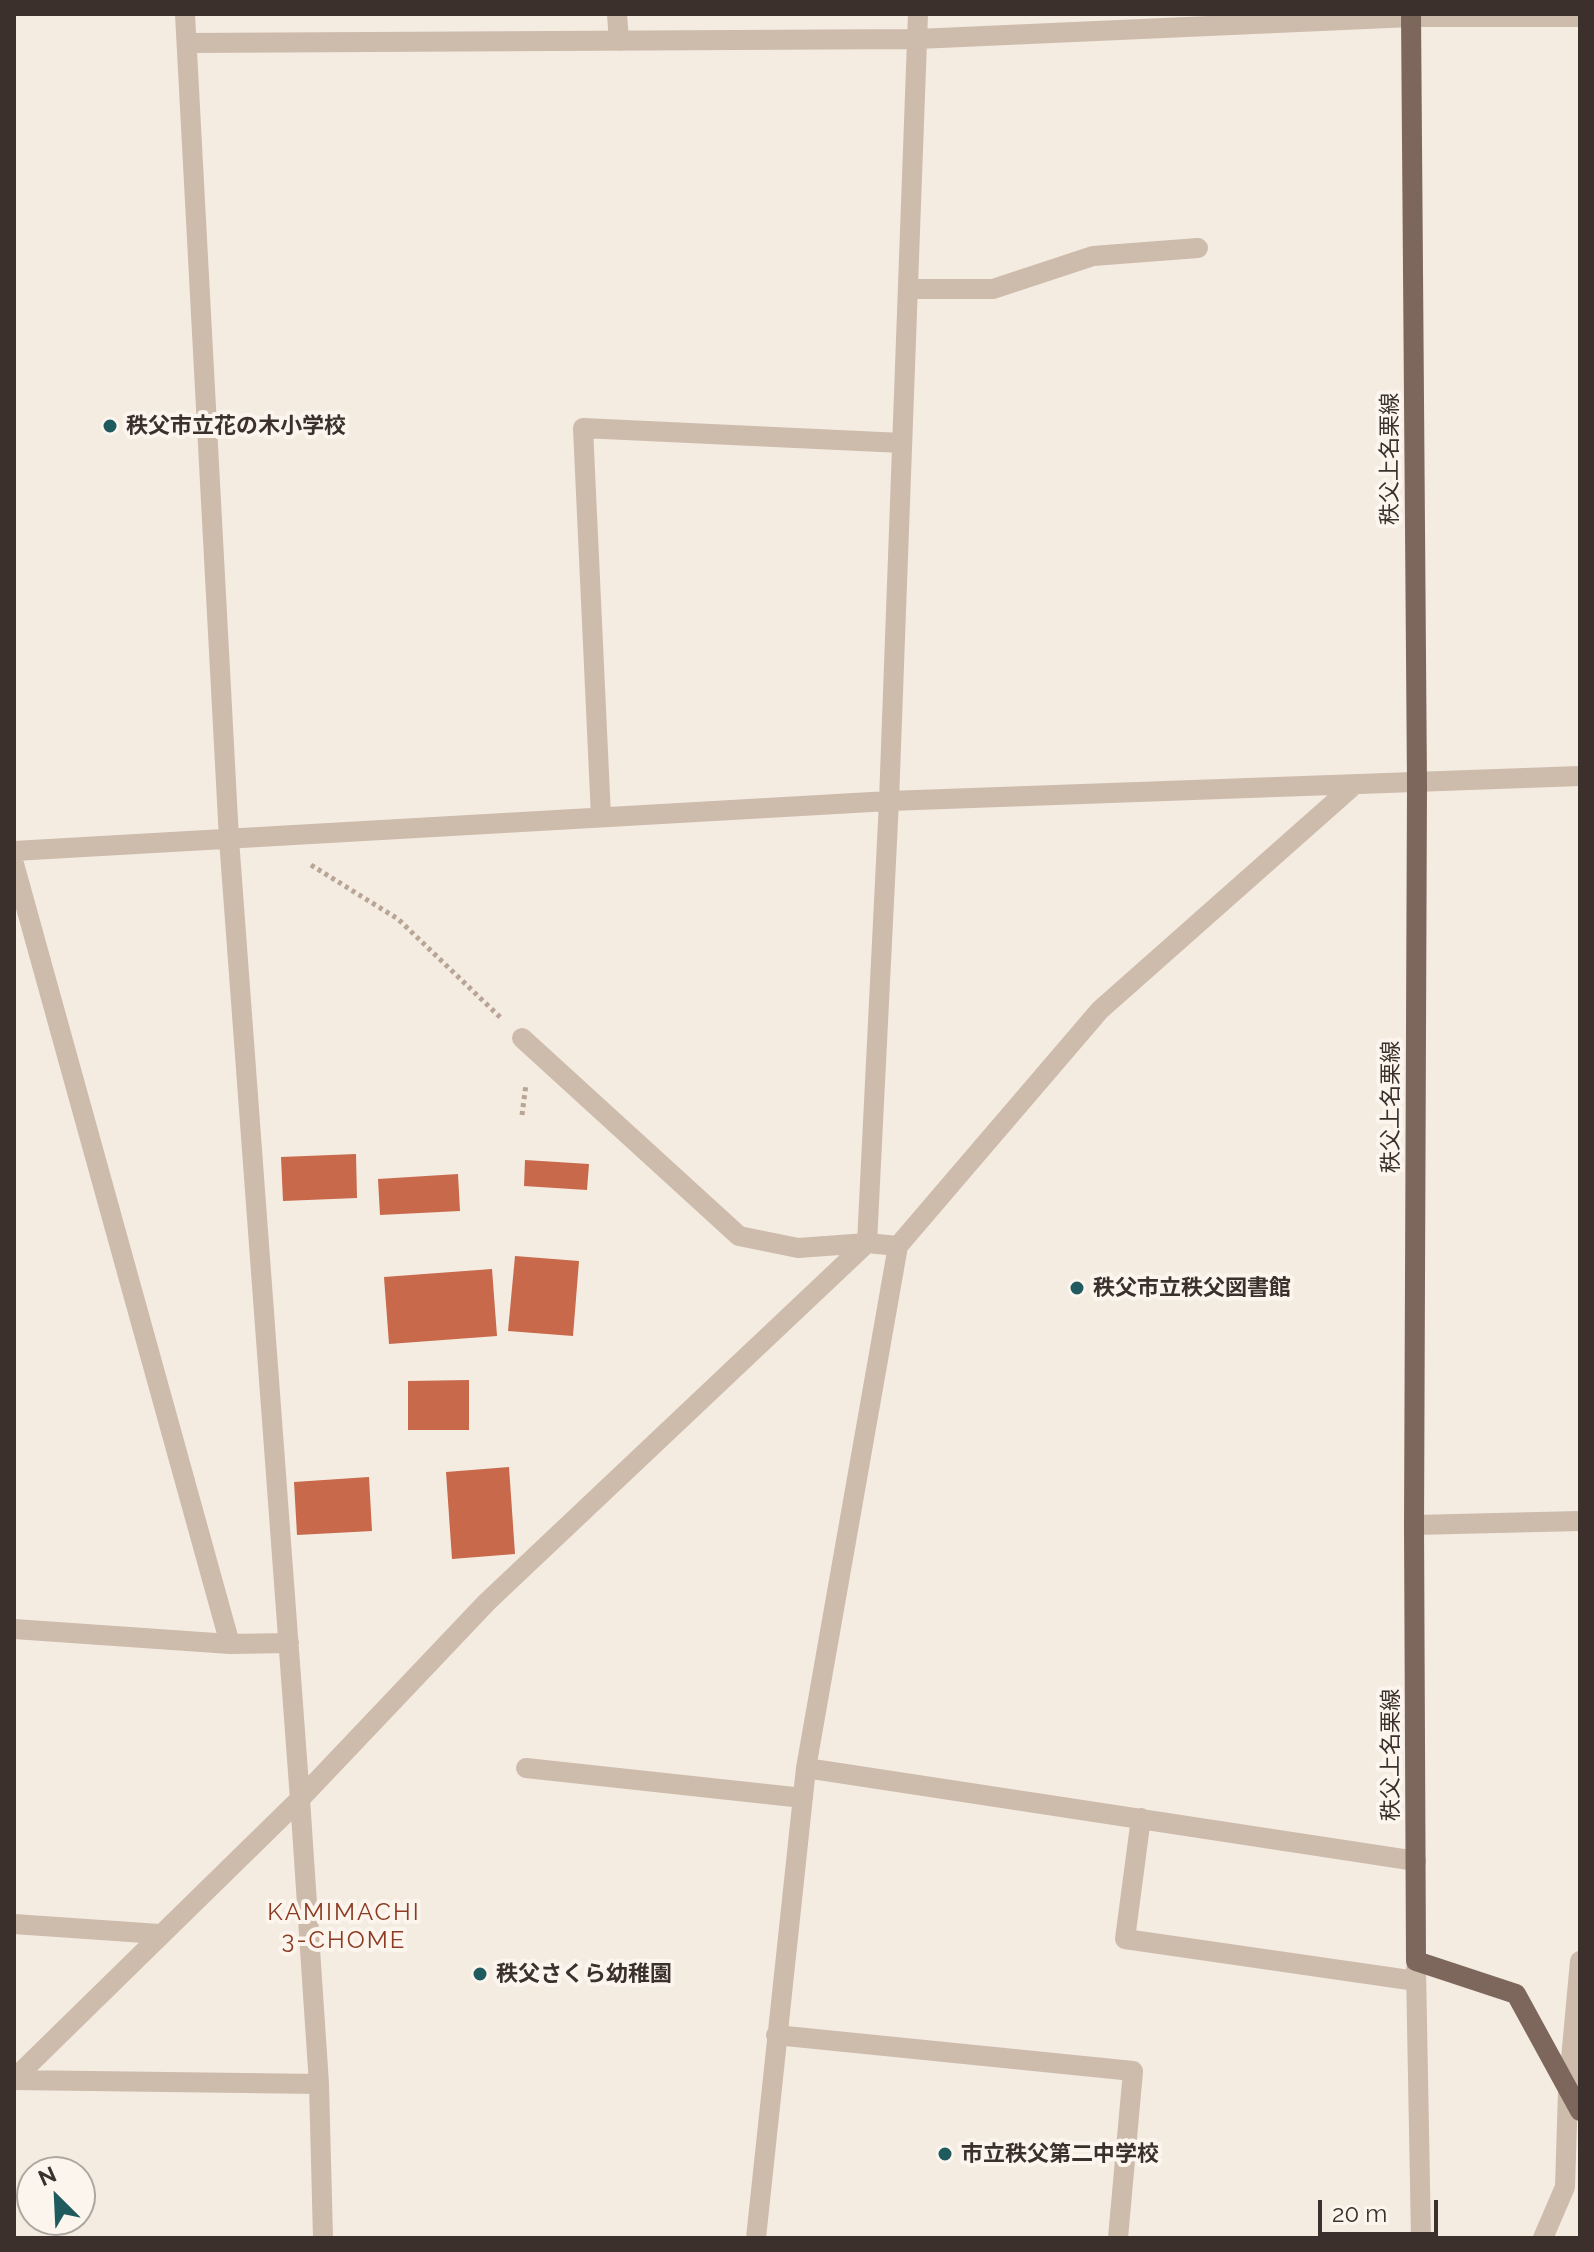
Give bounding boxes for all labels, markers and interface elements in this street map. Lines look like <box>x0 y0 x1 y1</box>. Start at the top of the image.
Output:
street label: 秩父上名栗線 <box>1377 393 1403 525</box>
place label: 秩父市立花の木小学校 <box>126 413 346 439</box>
marker: 秩父市立花の木小学校 <box>101 417 119 435</box>
street label: 秩父上名栗線 <box>1378 1041 1404 1173</box>
place label: 秩父市立秩父図書館 <box>1093 1275 1291 1301</box>
marker: 秩父市立秩父図書館 <box>1068 1279 1086 1297</box>
street label: 秩父上名栗線 <box>1378 1689 1404 1821</box>
district label: KAMIMACHI 3-CHOME <box>267 1899 421 1955</box>
place label: 秩父さくら幼稚園 <box>496 1961 672 1987</box>
marker: 秩父さくら幼稚園 <box>471 1965 489 1983</box>
place label: 市立秩父第二中学校 <box>961 2141 1159 2167</box>
marker: 市立秩父第二中学校 <box>936 2145 954 2163</box>
north arrow <box>16 2156 96 2236</box>
text: N <box>34 2161 60 2191</box>
scale bar <box>1322 2184 1442 2234</box>
text: 20 m <box>1332 2199 1387 2228</box>

